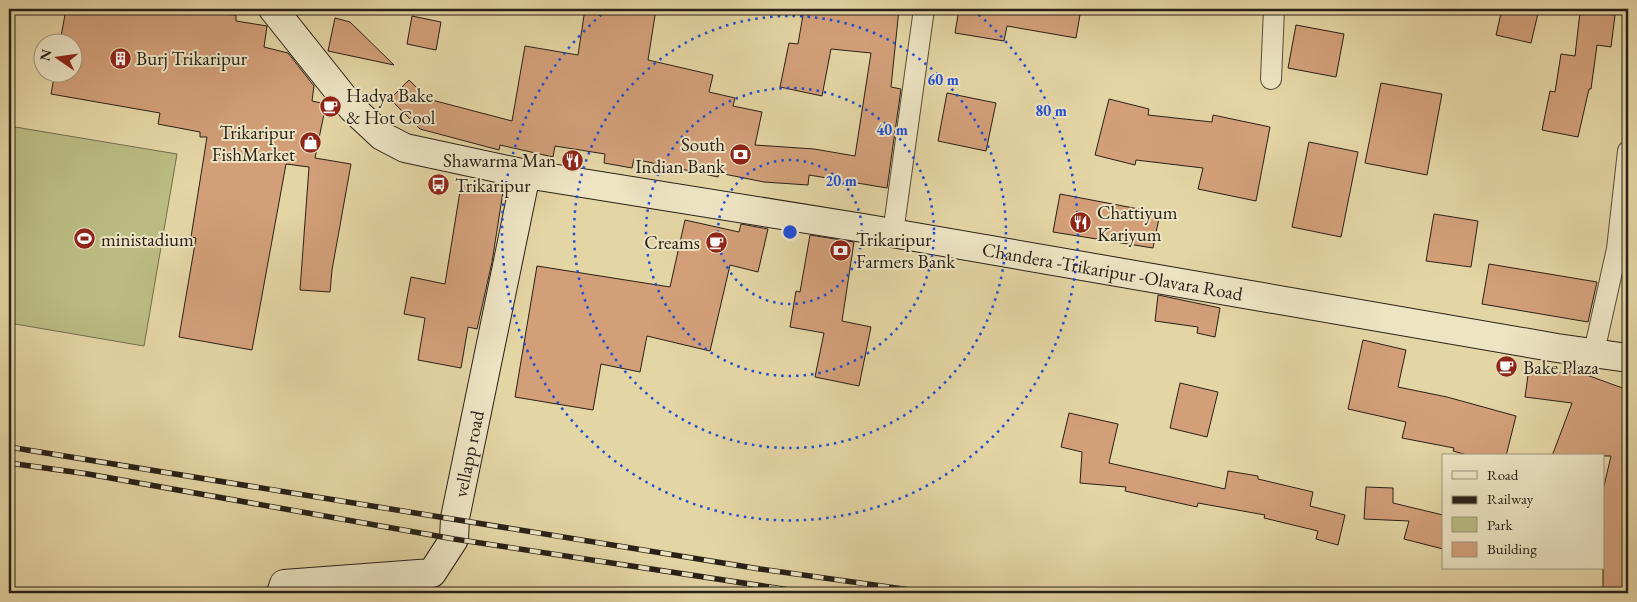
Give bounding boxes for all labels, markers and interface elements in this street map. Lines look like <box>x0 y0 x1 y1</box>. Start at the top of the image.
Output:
north arrow <box>32 32 82 82</box>
building icon: Burj Trikaripur <box>108 46 132 70</box>
place label: Burj Trikaripur <box>136 46 248 71</box>
text: N <box>35 47 56 63</box>
text: 60 m <box>927 70 959 89</box>
place label: Hadya Bake & Hot Cool <box>346 83 436 130</box>
cafe icon: Hadya Bake & Hot Cool <box>318 94 342 118</box>
text: 80 m <box>1035 101 1067 120</box>
place label: Trikaripur FishMarket <box>212 120 296 167</box>
text: 40 m <box>876 120 908 139</box>
shop icon: Trikaripur FishMarket <box>299 131 323 155</box>
place label: South Indian Bank <box>635 132 726 179</box>
bank icon: South Indian Bank <box>729 143 753 167</box>
place label: Shawarma Man <box>443 148 556 173</box>
restaurant icon: Shawarma Man <box>560 148 584 172</box>
text: 20 m <box>825 171 857 190</box>
bus stop icon: Trikaripur <box>427 173 451 197</box>
place label: Trikaripur <box>455 173 531 198</box>
place label: Chattiyum Kariyum <box>1097 200 1178 247</box>
restaurant icon: Chattiyum Kariyum <box>1069 211 1093 235</box>
centre of rings <box>781 223 799 241</box>
sports icon: ministadium <box>73 227 97 251</box>
place label: ministadium <box>101 227 194 252</box>
place label: Trikaripur Farmers Bank <box>856 227 956 274</box>
place label: Creams <box>644 230 700 255</box>
cafe icon: Creams <box>704 230 728 254</box>
street label: Chandera -Trikaripur -Olavara Road <box>980 237 1245 307</box>
bank icon: Trikaripur Farmers Bank <box>828 238 852 262</box>
cafe icon: Bake Plaza <box>1495 355 1519 379</box>
place label: Bake Plaza <box>1523 355 1599 380</box>
street label: vellapp road <box>448 408 490 500</box>
legend <box>1442 454 1604 570</box>
text: Road <box>1487 465 1519 484</box>
text: Railway <box>1487 489 1534 508</box>
text: Park <box>1487 515 1514 534</box>
text: Building <box>1487 539 1537 558</box>

